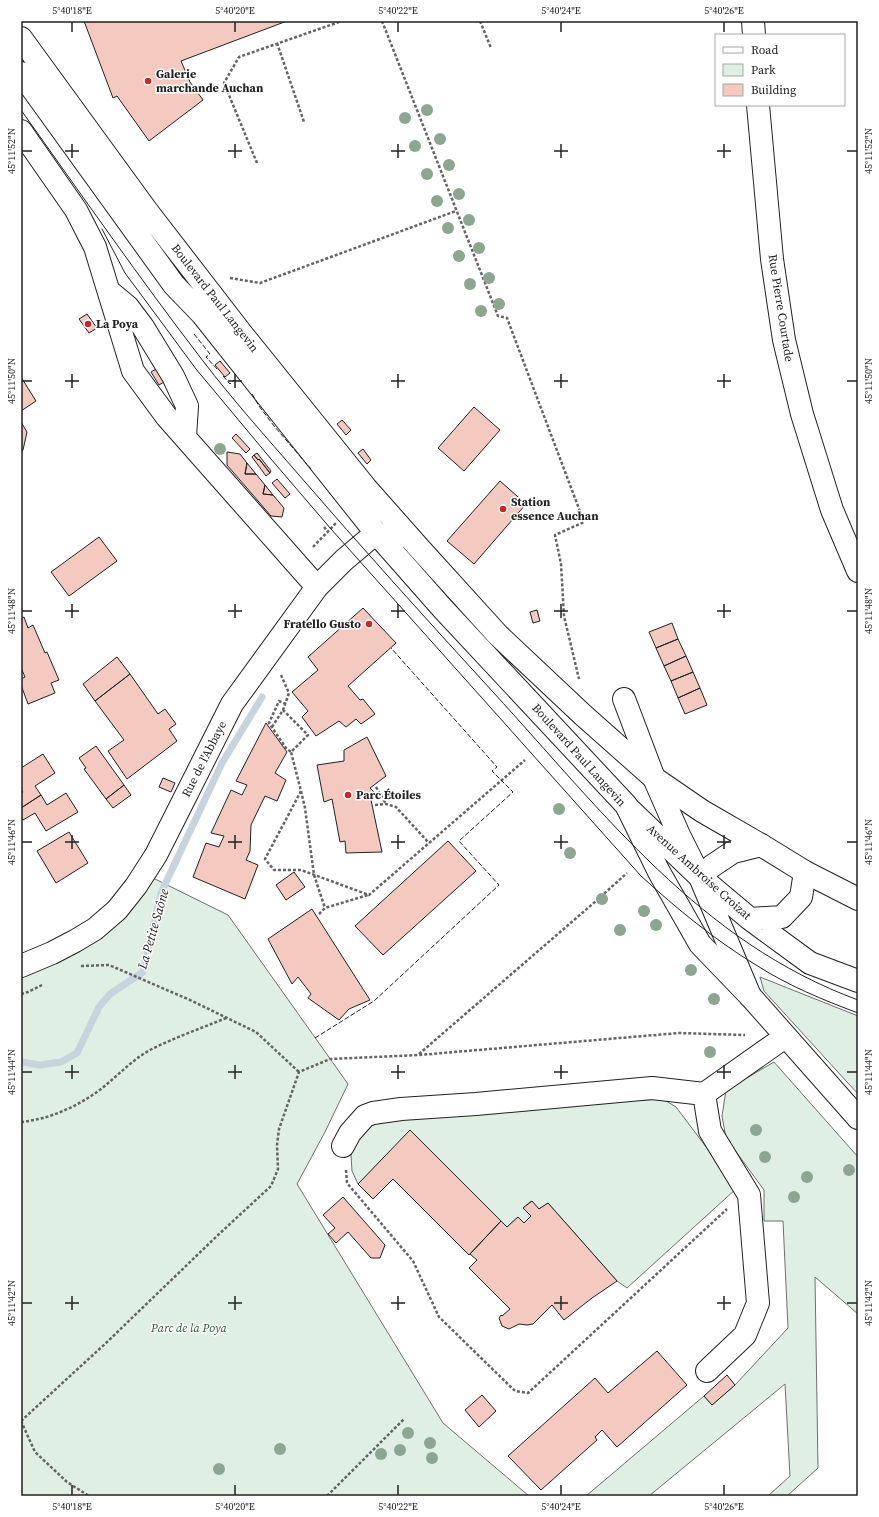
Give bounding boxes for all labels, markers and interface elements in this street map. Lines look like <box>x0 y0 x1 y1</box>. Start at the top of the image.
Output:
text: 5°40'18"E <box>52 4 92 17</box>
text: 5°40'20"E <box>215 4 255 17</box>
text: 5°40'22"E <box>378 4 418 17</box>
text: 5°40'24"E <box>541 4 581 17</box>
text: 5°40'26"E <box>704 4 744 17</box>
legend <box>715 34 845 106</box>
text: Road <box>751 42 778 58</box>
text: Park <box>751 62 776 78</box>
place label: Galerie marchande Auchan <box>156 66 264 96</box>
marker: Galerie marchande Auchan <box>143 76 153 86</box>
text: Building <box>751 82 796 98</box>
text: 45°11'52"N <box>5 128 18 174</box>
text: 45°11'52"N <box>862 128 875 174</box>
street label: Boulevard Paul Langevin <box>168 241 262 355</box>
street label: Rue Pierre Courtade <box>765 253 797 363</box>
place label: La Poya <box>96 316 139 332</box>
marker: La Poya <box>83 319 93 329</box>
text: 45°11'50"N <box>5 358 18 404</box>
text: 45°11'50"N <box>862 358 875 404</box>
place label: Station essence Auchan <box>511 494 599 524</box>
marker: Station essence Auchan <box>498 504 508 514</box>
text: 45°11'48"N <box>5 588 18 634</box>
text: 45°11'48"N <box>862 588 875 634</box>
place label: Fratello Gusto <box>284 616 361 632</box>
marker: Fratello Gusto <box>364 619 374 629</box>
street label: Boulevard Paul Langevin <box>529 700 629 810</box>
street label: Rue de l'Abbaye <box>178 718 230 800</box>
place label: Parc Étoiles <box>356 787 422 803</box>
marker: Parc Étoiles <box>343 790 353 800</box>
text: 45°11'46"N <box>5 819 18 865</box>
text: 45°11'46"N <box>862 819 875 865</box>
street label: Avenue Ambroise Croizat <box>643 821 755 923</box>
water label: La Petite Saône <box>133 886 173 972</box>
text: 45°11'44"N <box>5 1049 18 1095</box>
text: 45°11'44"N <box>862 1049 875 1095</box>
text: 45°11'42"N <box>5 1280 18 1326</box>
text: 45°11'42"N <box>862 1280 875 1326</box>
park label: Parc de la Poya <box>150 1320 228 1336</box>
text: 5°40'18"E <box>52 1500 92 1513</box>
text: 5°40'20"E <box>215 1500 255 1513</box>
text: 5°40'22"E <box>378 1500 418 1513</box>
text: 5°40'24"E <box>541 1500 581 1513</box>
text: 5°40'26"E <box>704 1500 744 1513</box>

